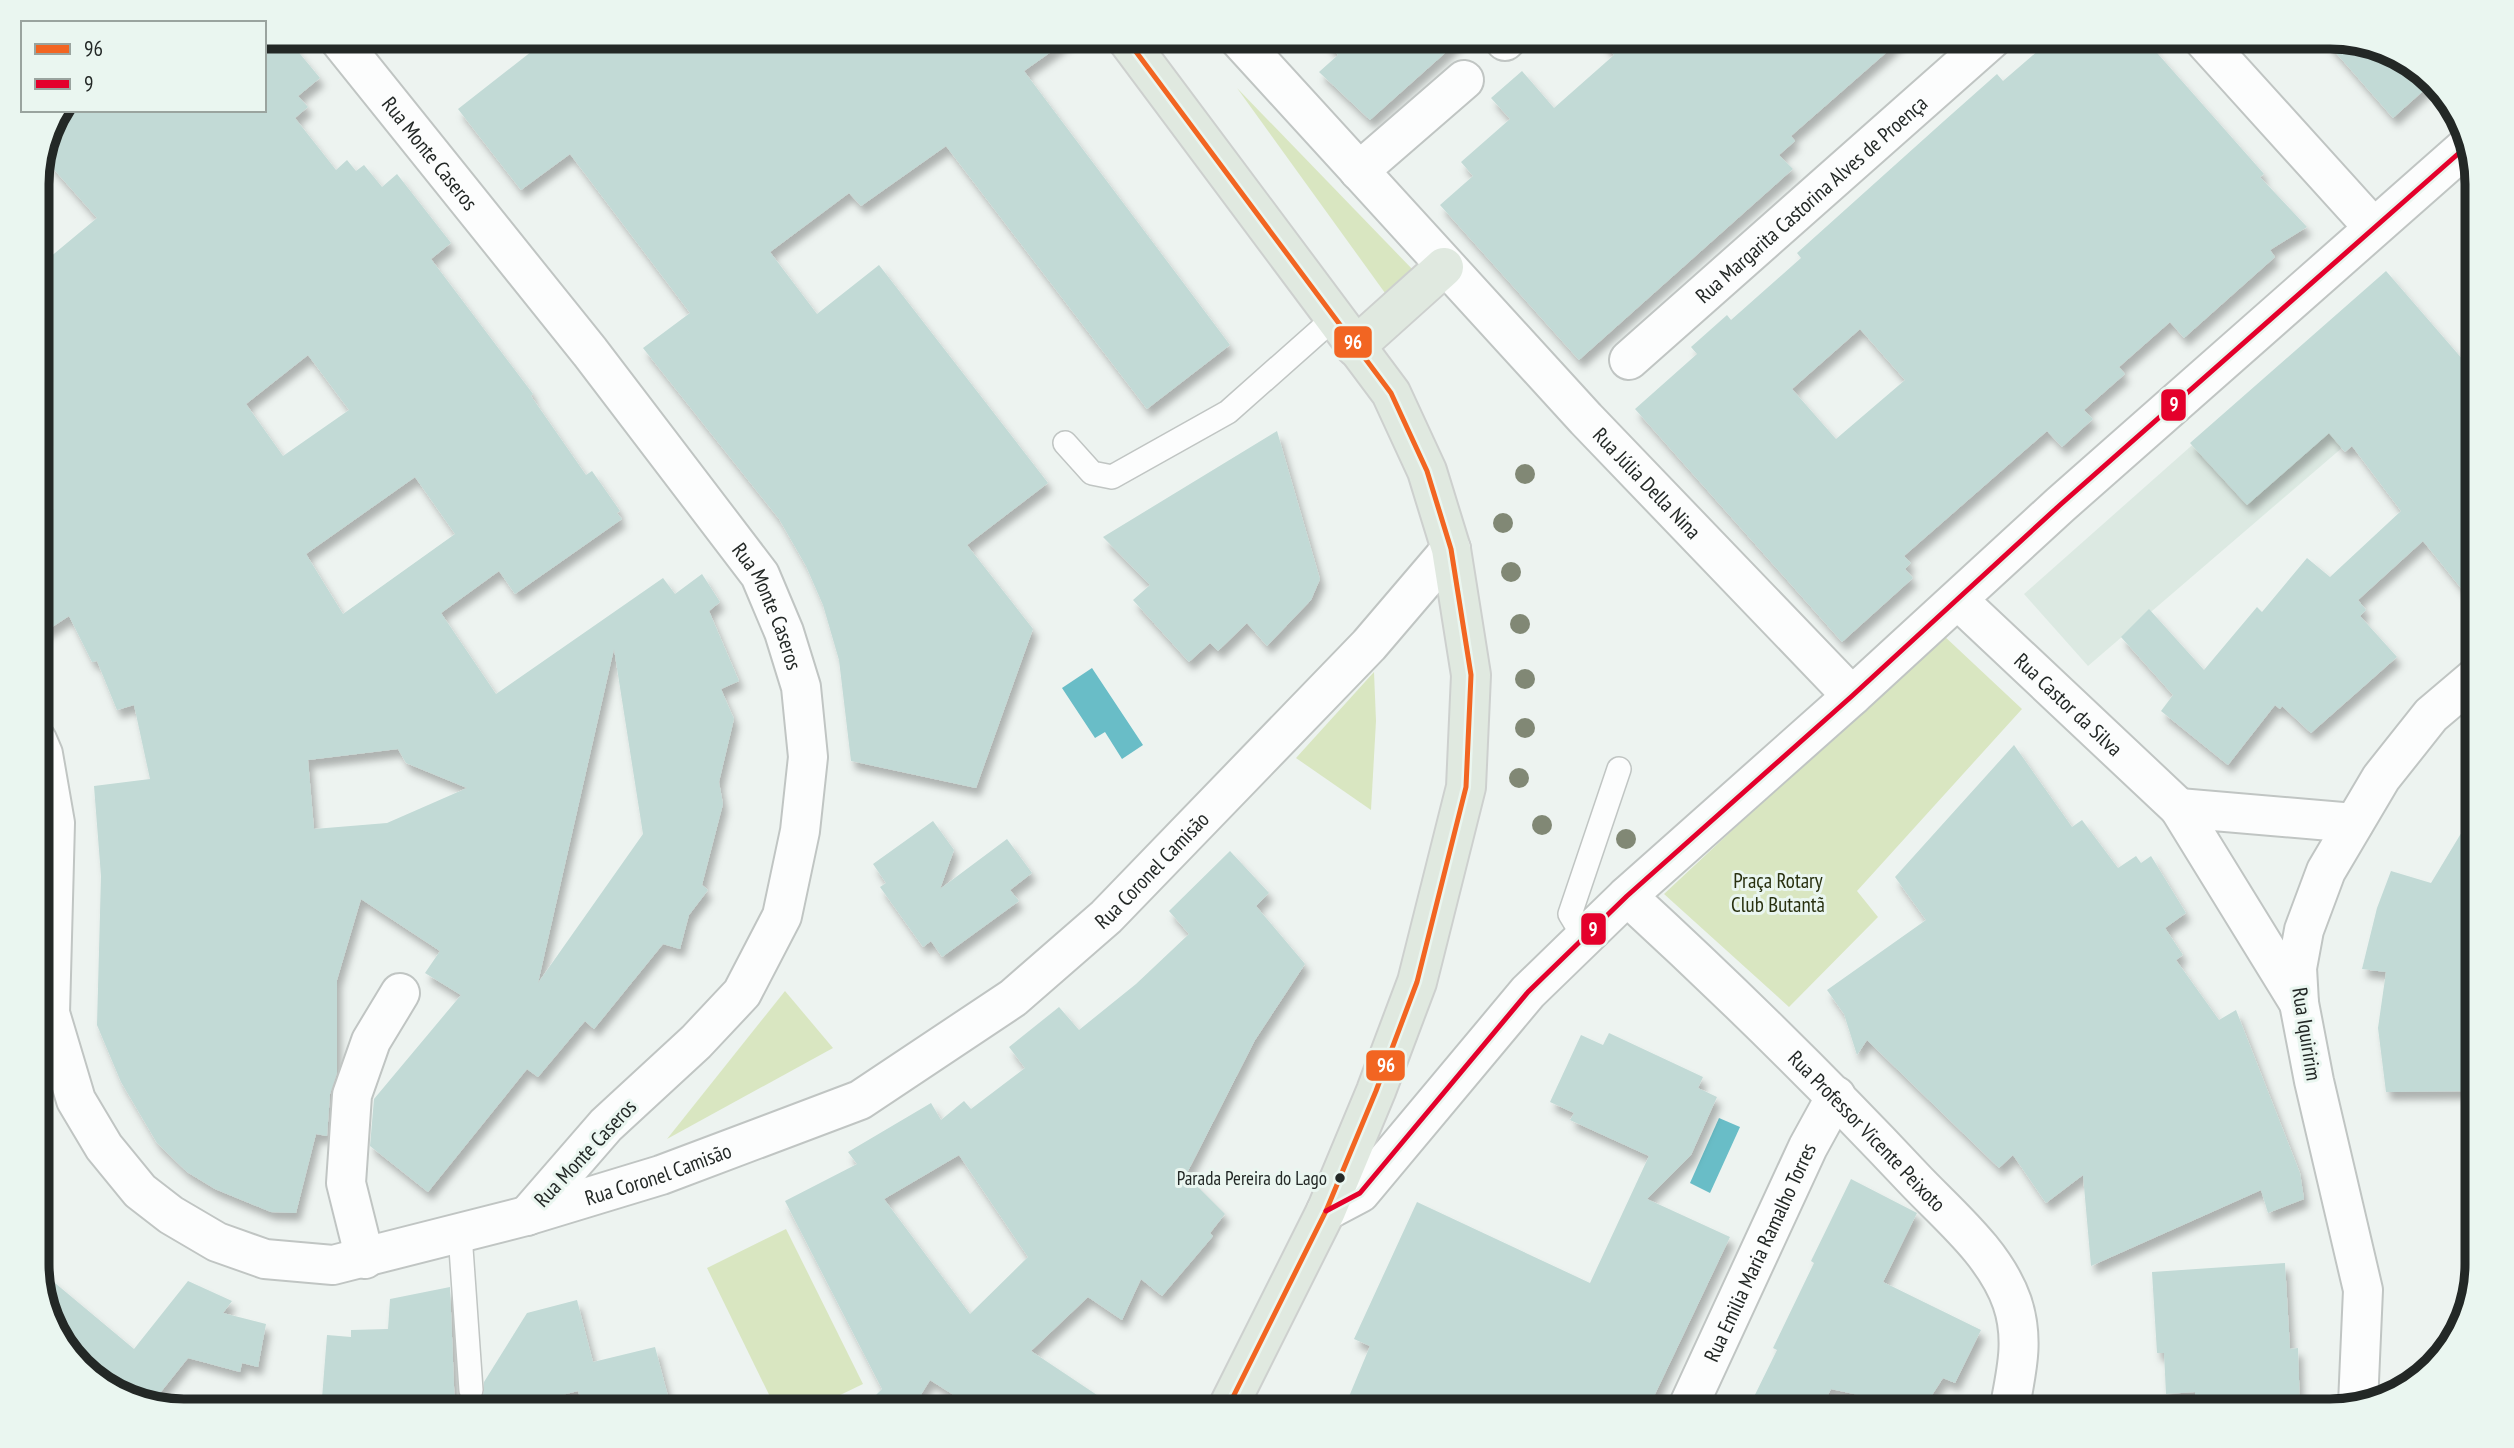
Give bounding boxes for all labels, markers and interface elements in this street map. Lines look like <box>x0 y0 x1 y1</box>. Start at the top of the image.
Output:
legend <box>21 21 266 112</box>
text: 96 <box>84 35 103 62</box>
text: 9 <box>84 70 93 97</box>
street label: Rua Margarita Castorina Alves de Proença <box>1689 89 1932 309</box>
street label: Rua Monte Caseros <box>377 91 484 215</box>
line badge: 96 <box>1333 325 1373 359</box>
text: 96 <box>1344 330 1362 354</box>
line badge: 9 <box>2160 388 2187 422</box>
text: 9 <box>2169 392 2179 416</box>
street label: Rua Júlia Della Nina <box>1588 421 1707 544</box>
street label: Rua Monte Caseros <box>727 537 808 673</box>
street label: Rua Castor da Silva <box>2009 647 2128 762</box>
street label: Rua Coronel Camisão <box>1089 806 1214 934</box>
park label: Praça Rotary Club Butantã <box>1731 867 1825 918</box>
line badge: 9 <box>1580 912 1607 946</box>
text: 9 <box>1588 917 1598 941</box>
street label: Rua Iquiririm <box>2286 985 2328 1083</box>
street label: Rua Professor Vicente Peixoto <box>1783 1044 1952 1217</box>
line badge: 96 <box>1365 1049 1406 1082</box>
text: 96 <box>1377 1053 1395 1077</box>
street label: Rua Monte Caseros <box>528 1093 642 1213</box>
street label: Rua Coronel Camisão <box>581 1136 735 1211</box>
street label: Rua Emilia Maria Ramalho Torres <box>1697 1138 1822 1366</box>
place label: Parada Pereira do Lago <box>1177 1166 1327 1190</box>
marker: Parada Pereira do Lago <box>1333 1171 1347 1185</box>

